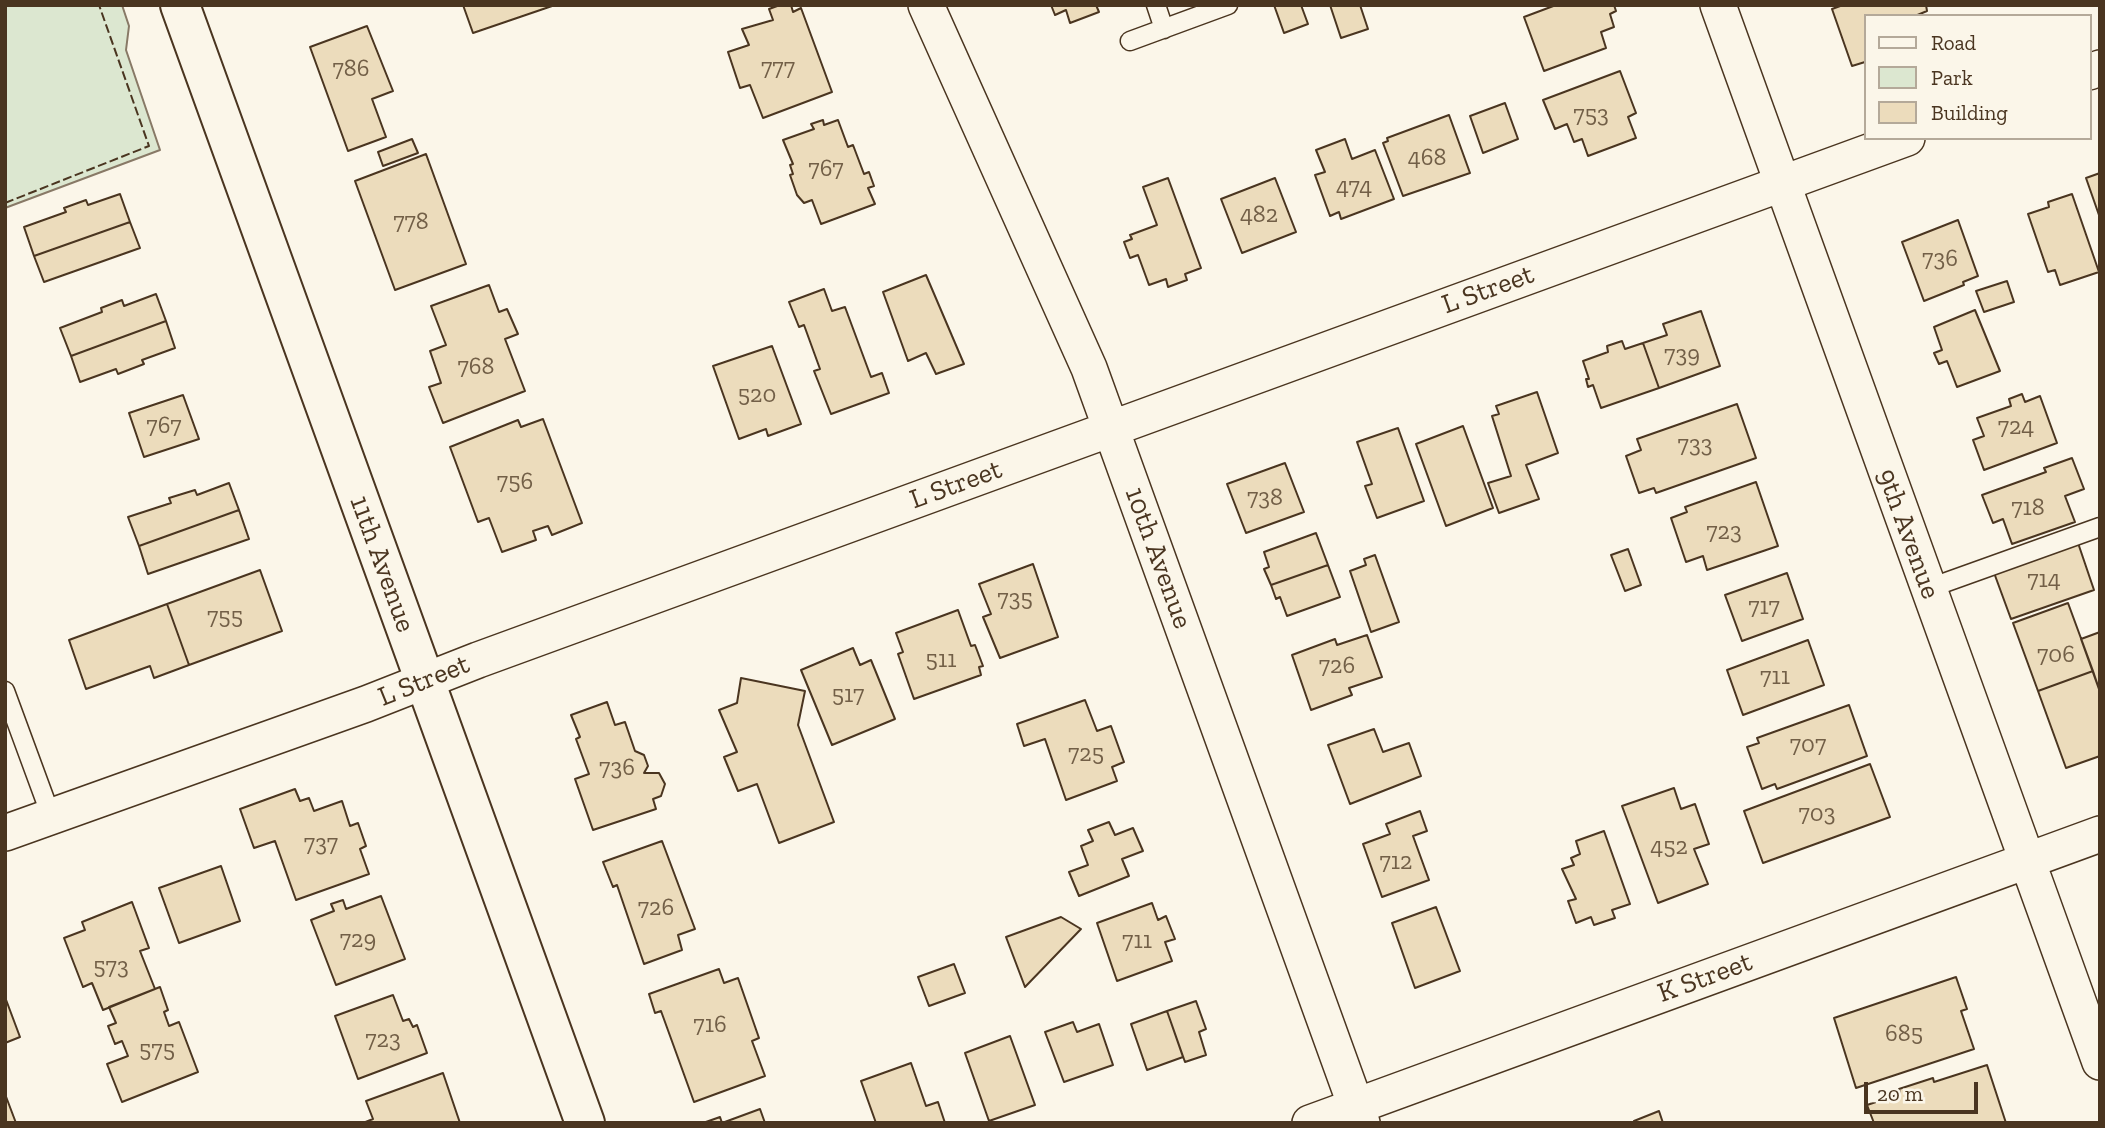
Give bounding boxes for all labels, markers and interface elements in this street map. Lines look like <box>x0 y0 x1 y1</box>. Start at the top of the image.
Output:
legend <box>1864 14 2091 140</box>
text: Road <box>1931 30 1976 55</box>
house number: 777 <box>761 54 795 82</box>
house number: 786 <box>333 55 369 83</box>
text: Park <box>1931 65 1973 90</box>
text: Building <box>1931 100 2008 125</box>
house number: 753 <box>1573 101 1609 129</box>
house number: 468 <box>1408 144 1446 172</box>
house number: 767 <box>808 155 844 183</box>
house number: 474 <box>1336 173 1372 201</box>
house number: 482 <box>1240 201 1278 229</box>
house number: 778 <box>393 208 429 236</box>
house number: 736 <box>1922 245 1958 273</box>
street label: L Street <box>1437 258 1539 322</box>
house number: 739 <box>1664 341 1700 369</box>
house number: 768 <box>458 353 494 381</box>
house number: 520 <box>738 381 776 409</box>
house number: 767 <box>146 412 182 440</box>
house number: 724 <box>1998 413 2034 441</box>
house number: 733 <box>1678 431 1712 459</box>
street label: L Street <box>905 453 1007 517</box>
street label: 9th Avenue <box>1869 464 1947 604</box>
house number: 756 <box>497 468 533 496</box>
street label: 10th Avenue <box>1117 483 1199 633</box>
house number: 738 <box>1247 484 1283 512</box>
street label: 11th Avenue <box>342 491 422 637</box>
house number: 718 <box>2011 494 2045 522</box>
house number: 723 <box>1706 518 1742 546</box>
house number: 714 <box>2027 566 2061 594</box>
house number: 735 <box>997 585 1033 613</box>
house number: 717 <box>1748 593 1780 621</box>
house number: 755 <box>207 603 243 631</box>
house number: 706 <box>2037 641 2075 669</box>
house number: 511 <box>926 646 956 674</box>
street label: L Street <box>373 648 475 714</box>
house number: 726 <box>1319 652 1355 680</box>
house number: 711 <box>1760 663 1790 691</box>
house number: 517 <box>832 681 864 709</box>
house number: 707 <box>1790 731 1826 759</box>
house number: 725 <box>1068 740 1104 768</box>
house number: 736 <box>599 754 635 782</box>
house number: 703 <box>1799 800 1835 828</box>
house number: 737 <box>304 830 338 858</box>
house number: 452 <box>1650 833 1688 861</box>
house number: 712 <box>1380 848 1412 876</box>
house number: 726 <box>638 894 674 922</box>
house number: 729 <box>340 926 376 954</box>
house number: 711 <box>1122 927 1152 955</box>
street label: K Street <box>1653 945 1757 1011</box>
house number: 573 <box>93 953 129 981</box>
house number: 716 <box>693 1011 727 1039</box>
house number: 685 <box>1885 1020 1923 1048</box>
house number: 723 <box>365 1026 401 1054</box>
house number: 575 <box>139 1036 175 1064</box>
scale bar <box>1867 1068 1981 1112</box>
text: 20 m <box>1877 1081 1923 1106</box>

